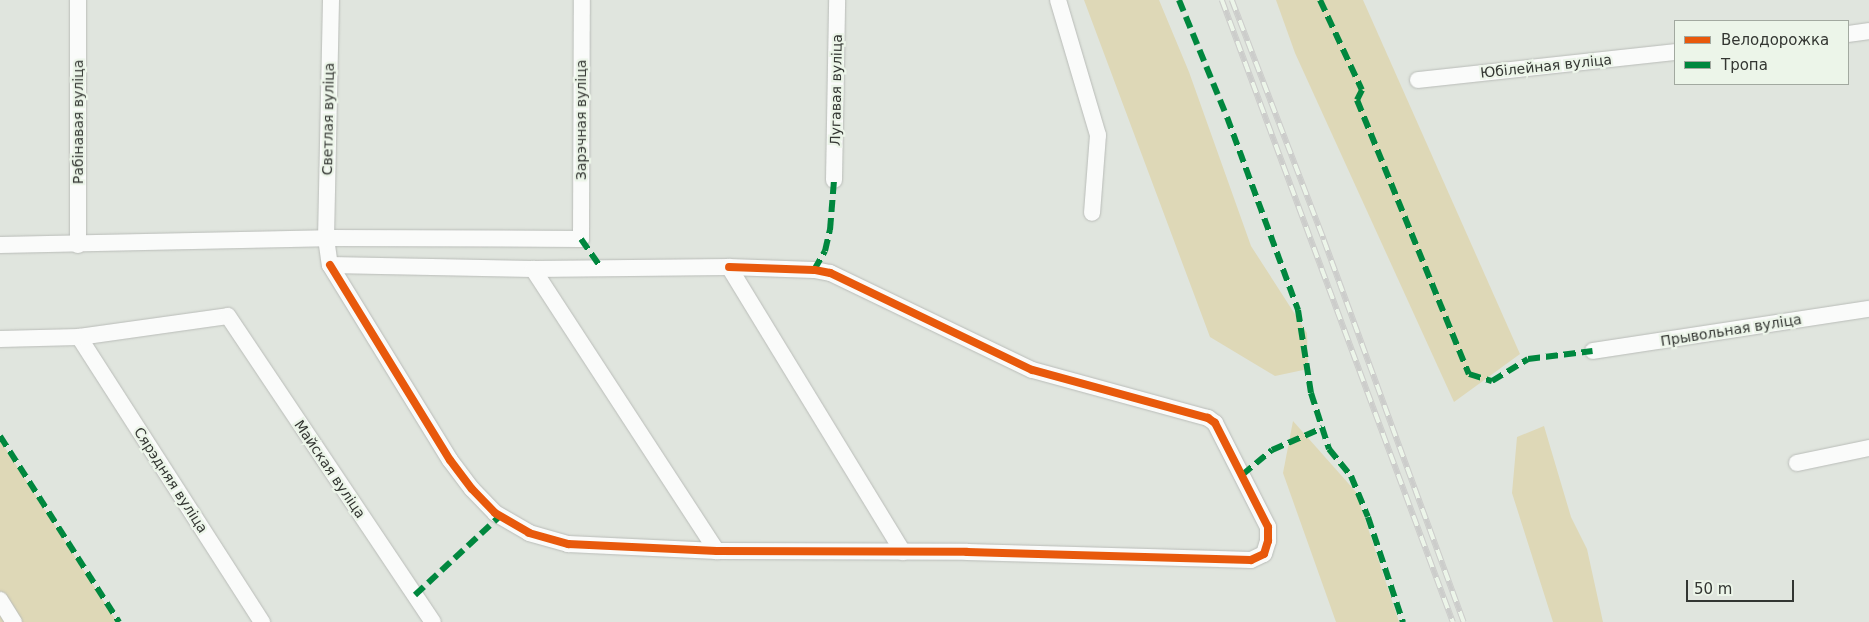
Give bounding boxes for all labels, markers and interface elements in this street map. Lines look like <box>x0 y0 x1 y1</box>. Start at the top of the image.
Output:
legend <box>1674 20 1849 85</box>
text: Велодорожка <box>1721 31 1829 49</box>
street label: Лугавая вуліца <box>827 34 845 146</box>
street label: Юбілейная вуліца <box>1479 51 1613 81</box>
text: Тропа <box>1721 56 1768 74</box>
street label: Рабінавая вуліца <box>70 60 86 184</box>
street label: Зарэчная вуліца <box>573 60 589 180</box>
street label: Светлая вуліца <box>319 63 337 175</box>
street label: Прывольная вуліца <box>1659 311 1803 349</box>
street label: Майская вуліца <box>291 417 369 521</box>
street label: Сярэдняя вуліца <box>131 424 211 536</box>
scale bar <box>1689 570 1796 602</box>
text: 50 m <box>1694 580 1732 598</box>

